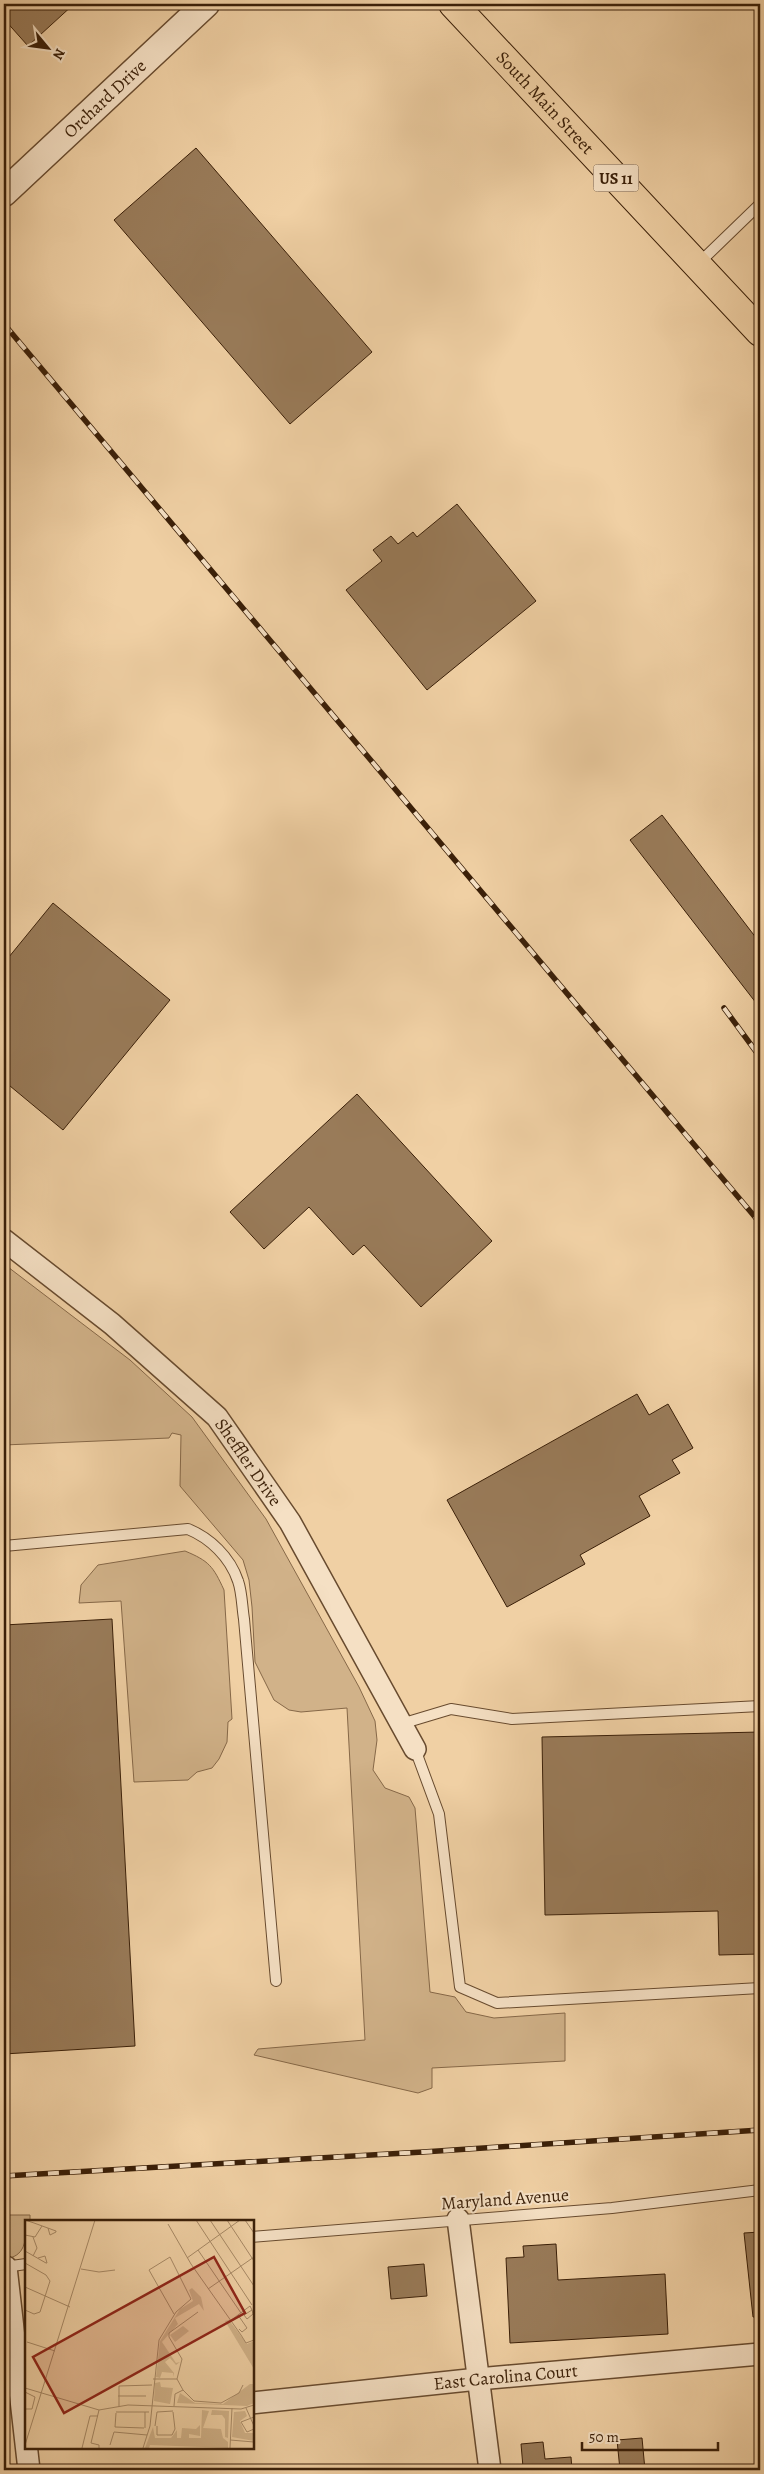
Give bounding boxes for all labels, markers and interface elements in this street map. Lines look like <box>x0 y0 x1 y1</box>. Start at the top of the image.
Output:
north arrow <box>22 22 72 72</box>
text: N <box>48 45 70 63</box>
street label: South Main Street <box>491 46 600 159</box>
street label: Orchard Drive <box>58 54 151 143</box>
road number: US 11 <box>594 164 638 192</box>
street label: Sheffler Drive <box>209 1413 287 1511</box>
street label: Maryland Avenue <box>440 2183 570 2215</box>
inset map <box>25 2220 254 2449</box>
street label: East Carolina Court <box>432 2358 579 2396</box>
scale bar <box>582 2419 718 2451</box>
text: 50 m <box>589 2427 619 2447</box>

